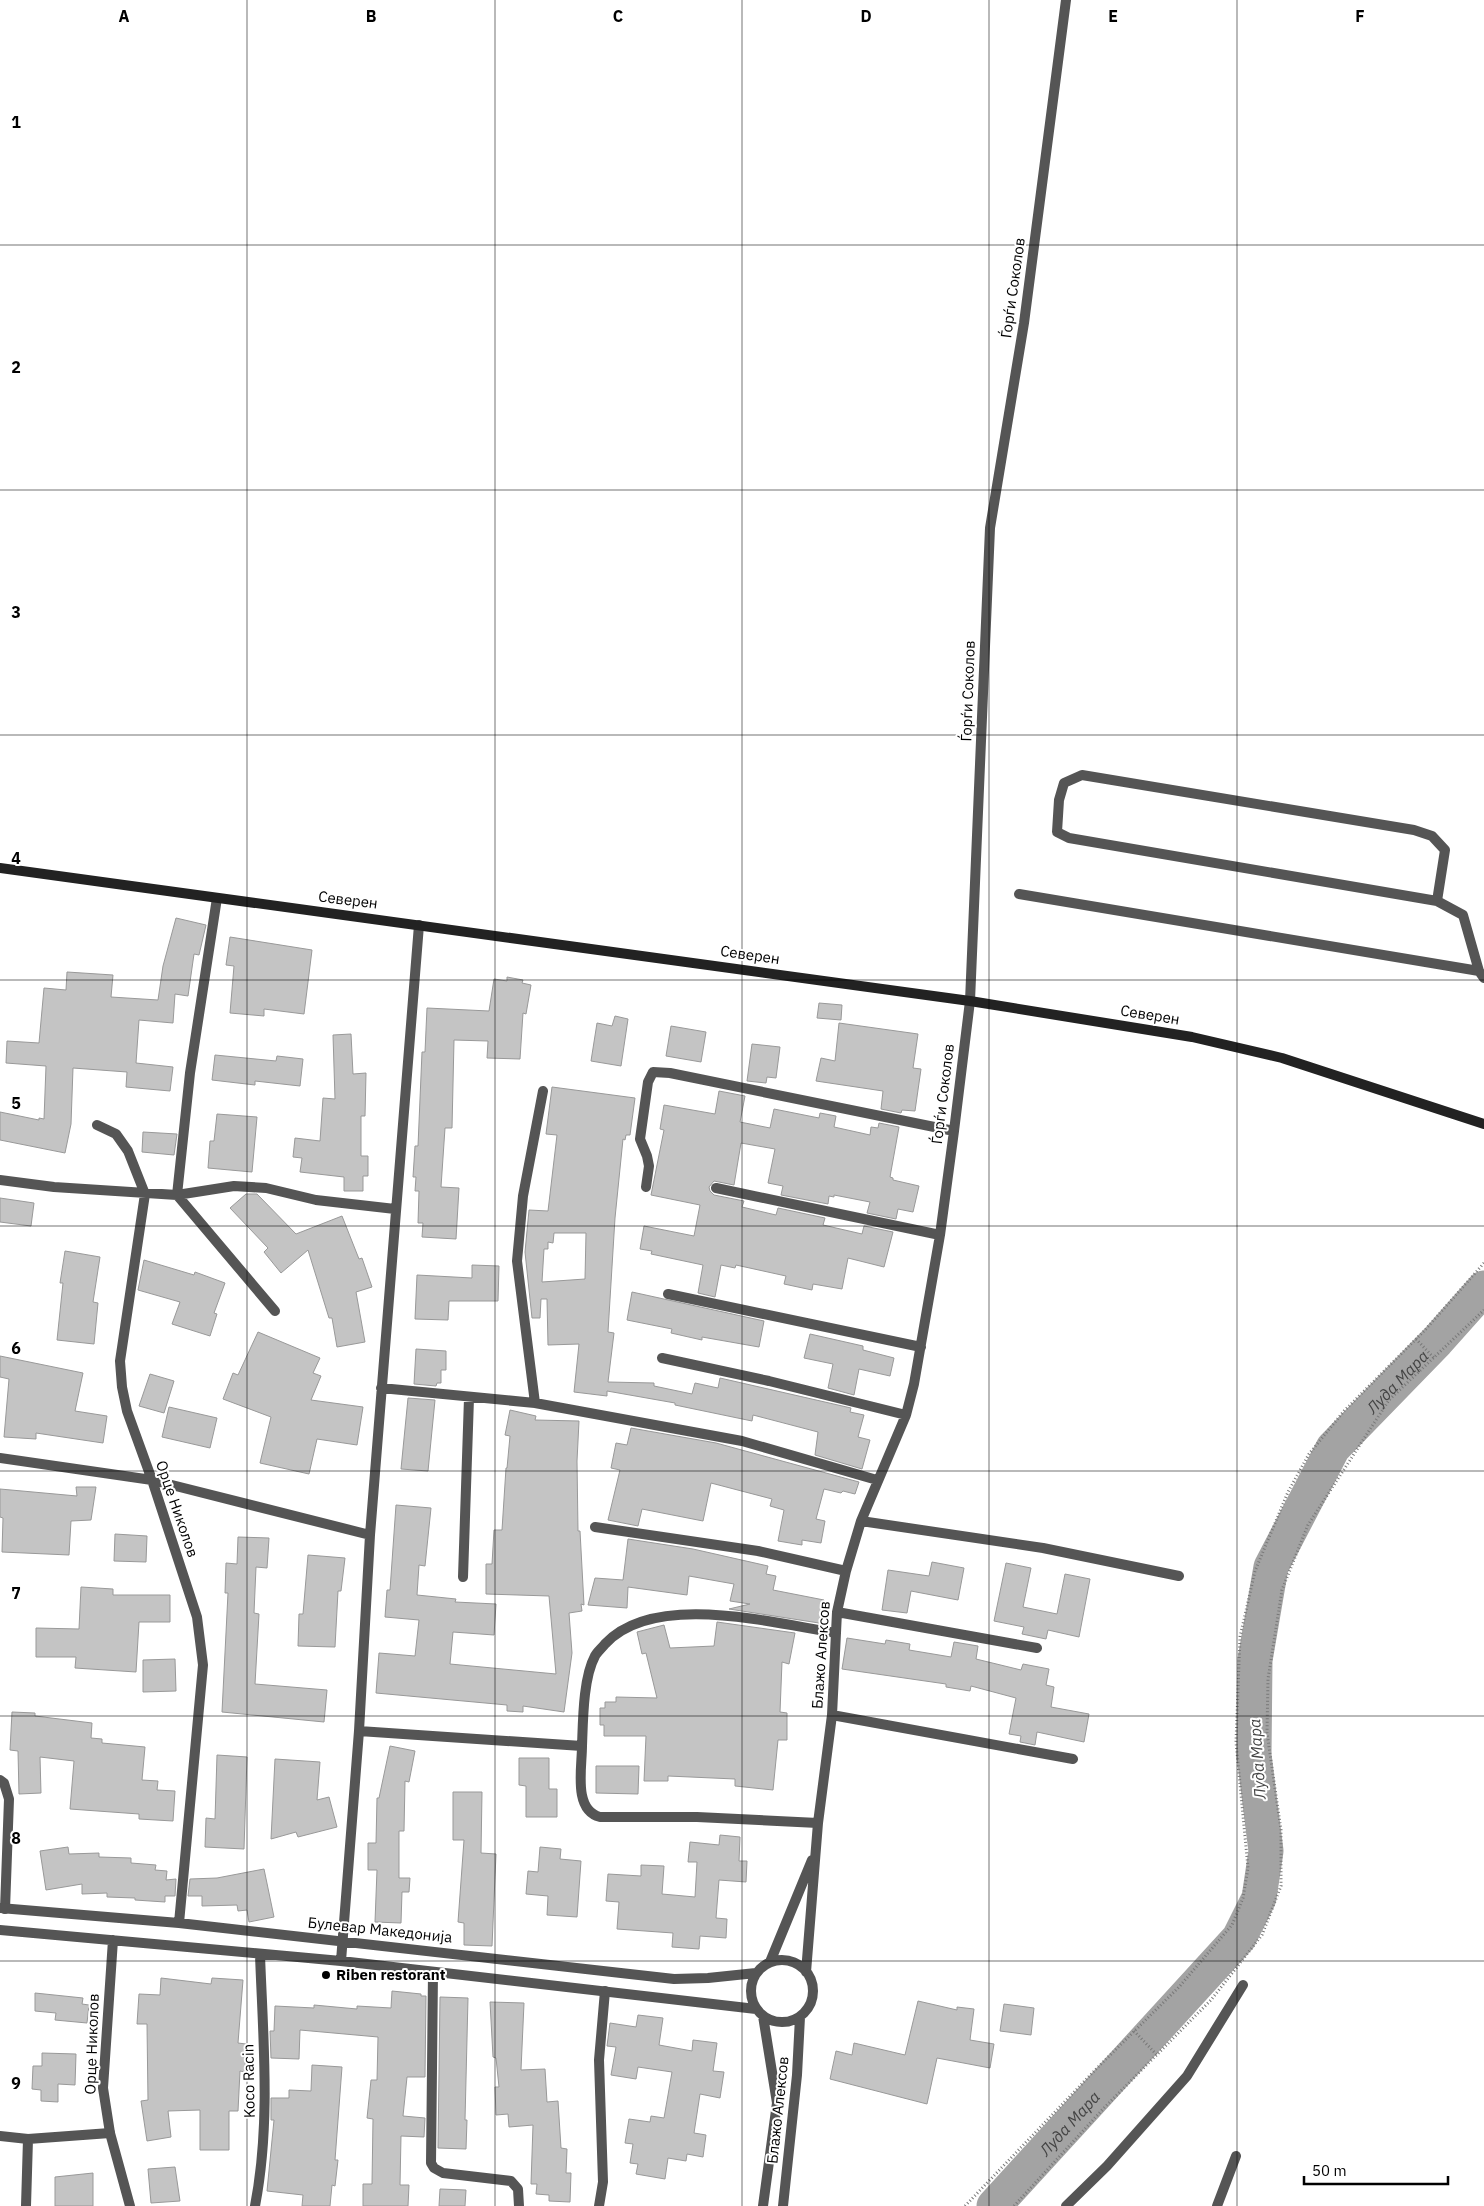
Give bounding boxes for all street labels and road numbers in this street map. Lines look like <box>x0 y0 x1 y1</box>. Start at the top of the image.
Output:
street label: Ѓорѓи Соколов <box>996 236 1029 339</box>
street label: Ѓорѓи Соколов <box>956 640 979 742</box>
street label: Северен <box>317 886 379 913</box>
street label: Северен <box>719 941 781 968</box>
street label: Северен <box>1119 1000 1181 1029</box>
street label: Ѓорѓи Соколов <box>927 1043 958 1145</box>
street label: Орце Николов <box>152 1458 203 1560</box>
street label: Блажо Алексов <box>807 1600 834 1710</box>
street label: Булевар Македонија <box>307 1912 453 1947</box>
street label: Орце Николов <box>80 1993 103 2095</box>
street label: Koco Racin <box>238 2044 259 2118</box>
street label: Блажо Алексов <box>762 2055 793 2165</box>

